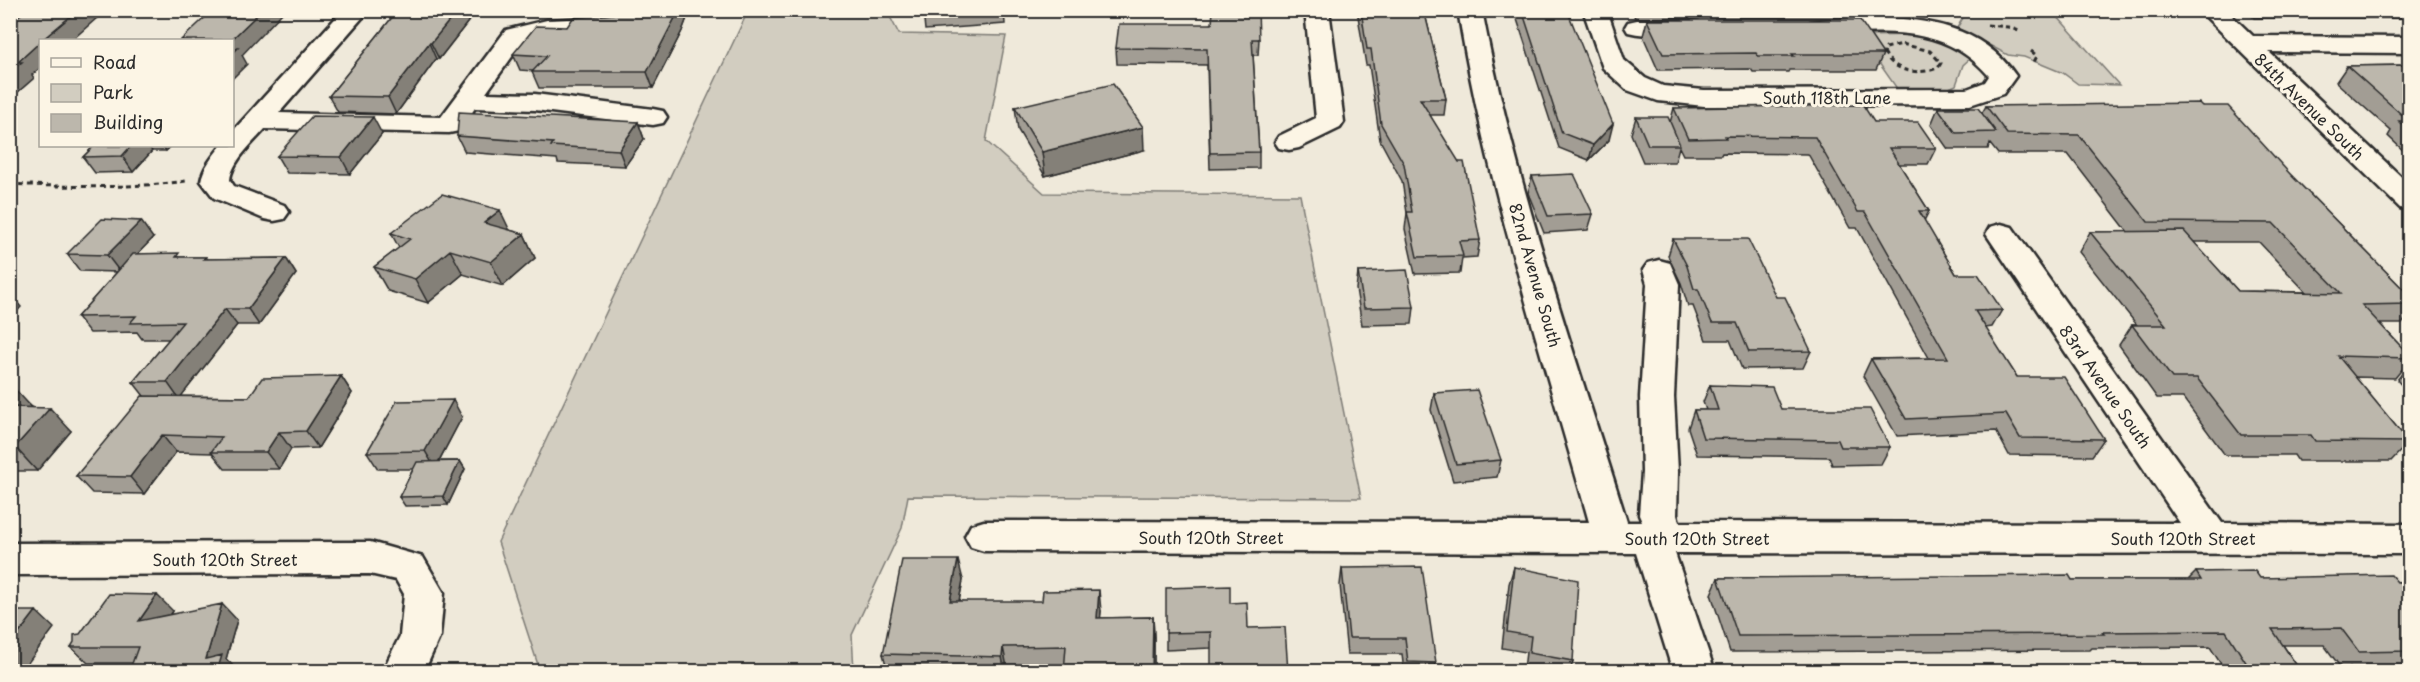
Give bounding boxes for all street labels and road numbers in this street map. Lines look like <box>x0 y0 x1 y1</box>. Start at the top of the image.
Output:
street label: 84th Avenue South <box>2250 47 2370 165</box>
street label: South 118th Lane <box>1763 85 1891 109</box>
street label: 82nd Avenue South <box>1504 200 1568 350</box>
street label: 83rd Avenue South <box>2054 319 2158 453</box>
street label: South 120th Street <box>1138 525 1284 549</box>
street label: South 120th Street <box>1624 526 1770 550</box>
street label: South 120th Street <box>2110 526 2256 550</box>
street label: South 120th Street <box>152 547 298 571</box>

